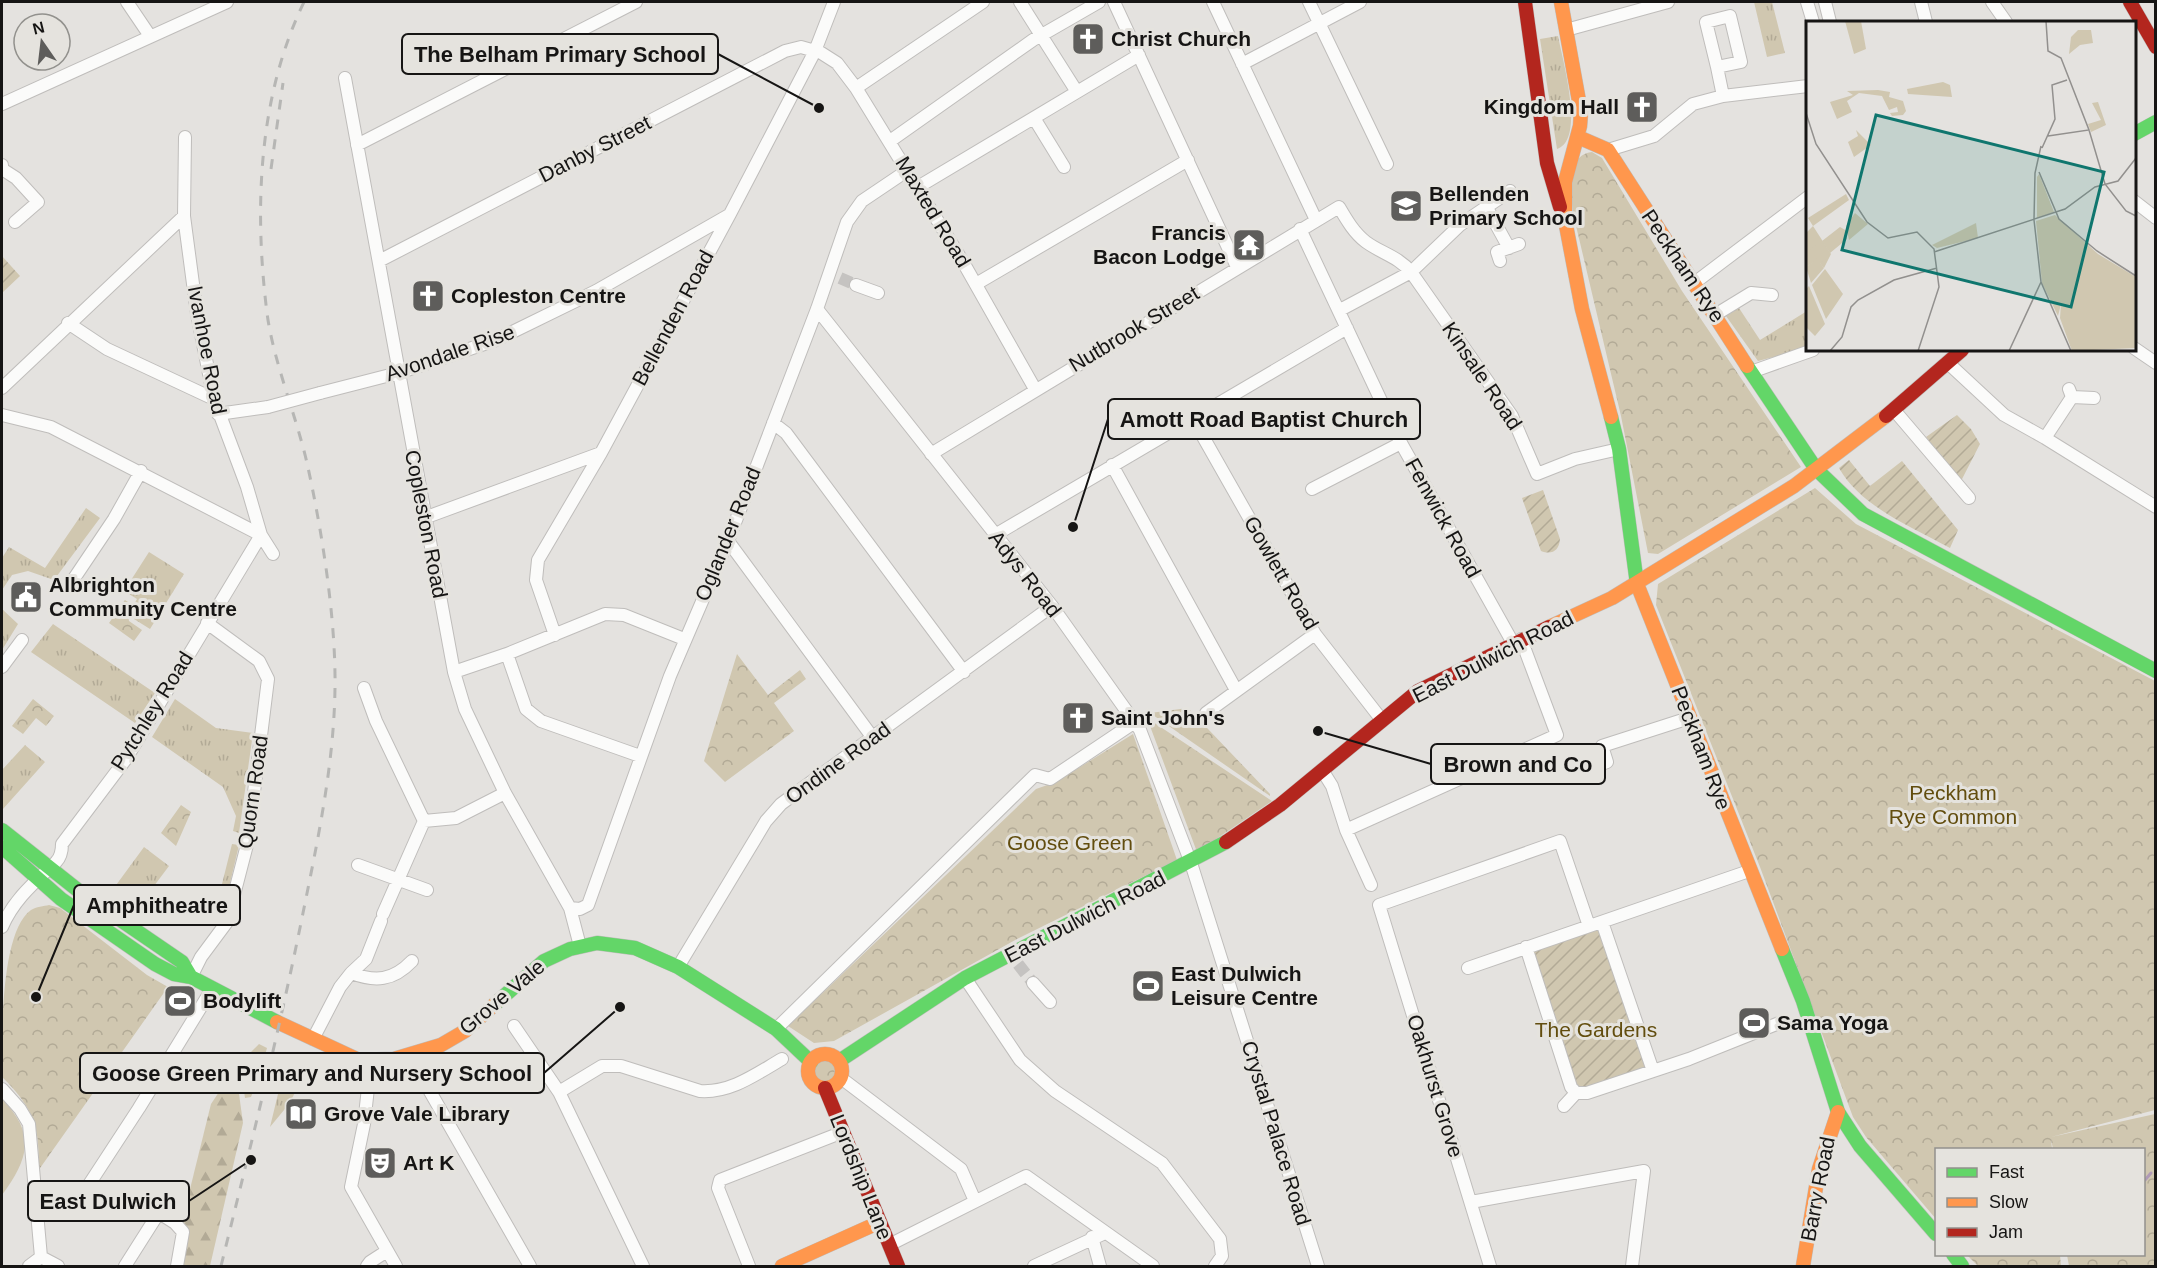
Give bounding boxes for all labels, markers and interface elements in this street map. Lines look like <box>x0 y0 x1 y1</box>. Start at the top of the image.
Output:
north arrow <box>12 12 72 72</box>
text: N <box>31 18 46 38</box>
church icon: Christ Church <box>1070 21 1106 57</box>
inset map <box>1806 21 2136 351</box>
place label: Christ Church <box>1111 27 1251 50</box>
callout: The Belham Primary School <box>402 34 718 74</box>
text: The Belham Primary School <box>414 42 706 67</box>
church icon: Kingdom Hall <box>1624 89 1660 125</box>
place label: Kingdom Hall <box>1484 95 1619 118</box>
street label: Danby Street <box>535 110 655 187</box>
street label: Maxted Road <box>891 152 975 271</box>
place label: Bellenden Primary School <box>1429 182 1583 229</box>
school or university icon: Bellenden Primary School <box>1388 188 1424 224</box>
street label: Peckham Rye <box>1637 205 1729 326</box>
place label: Francis Bacon Lodge <box>1093 221 1226 268</box>
temple icon: Francis Bacon Lodge <box>1231 227 1267 263</box>
street label: Bellenden Road <box>627 246 718 389</box>
church icon: Copleston Centre <box>410 278 446 314</box>
street label: Nutbrook Street <box>1065 281 1203 376</box>
street label: Ivanhoe Road <box>184 284 231 416</box>
place label: Copleston Centre <box>451 284 626 307</box>
street label: Kinsale Road <box>1438 318 1527 434</box>
street label: Avondale Rise <box>382 320 517 385</box>
callout: Amott Road Baptist Church <box>1108 399 1420 439</box>
text: Amott Road Baptist Church <box>1120 407 1408 432</box>
street label: Copleston Road <box>401 448 452 600</box>
street label: Fenwick Road <box>1401 454 1486 582</box>
street label: Oglander Road <box>690 463 765 604</box>
street label: Gowlett Road <box>1240 512 1323 634</box>
street label: Adys Road <box>985 526 1066 621</box>
place label: Albrighton Community Centre <box>49 573 237 620</box>
public building icon: Albrighton Community Centre <box>8 579 44 615</box>
street label: East Dulwich Road <box>1409 606 1577 707</box>
street label: Pytchley Road <box>106 647 197 774</box>
street label: Peckham Rye <box>1667 683 1736 813</box>
church icon: Saint John's <box>1060 700 1096 736</box>
place label: Saint John's <box>1101 706 1225 729</box>
street label: Ondine Road <box>781 717 895 808</box>
street label: Quorn Road <box>233 734 272 850</box>
callout: Brown and Co <box>1431 744 1605 784</box>
text: Brown and Co <box>1443 752 1593 777</box>
park label: Peckham Rye Common <box>1889 781 2017 828</box>
park label: Goose Green <box>1007 831 1133 854</box>
street label: East Dulwich Road <box>1001 866 1169 967</box>
callout: Amphitheatre <box>74 885 240 925</box>
text: Amphitheatre <box>86 893 228 918</box>
street label: Grove Vale <box>455 955 549 1039</box>
place label: East Dulwich Leisure Centre <box>1171 962 1318 1009</box>
sports icon: East Dulwich Leisure Centre <box>1130 968 1166 1004</box>
sports icon: Bodylift <box>162 983 198 1019</box>
place label: Bodylift <box>203 989 281 1012</box>
sports icon: Sama Yoga <box>1736 1005 1772 1041</box>
place label: Sama Yoga <box>1777 1011 1889 1034</box>
street label: Oakhurst Grove <box>1403 1012 1468 1160</box>
park label: The Gardens <box>1535 1018 1657 1041</box>
street label: Crystal Palace Road <box>1237 1038 1315 1228</box>
callout: Goose Green Primary and Nursery School <box>80 1053 544 1093</box>
text: Goose Green Primary and Nursery School <box>92 1061 532 1086</box>
library icon: Grove Vale Library <box>283 1096 319 1132</box>
place label: Grove Vale Library <box>324 1102 510 1125</box>
street label: Lordship Lane <box>826 1111 897 1243</box>
street label: Barry Road <box>1796 1135 1839 1243</box>
theatre icon: Art K <box>362 1145 398 1181</box>
legend <box>1935 1148 2145 1256</box>
place label: Art K <box>403 1151 454 1174</box>
text: Fast <box>1989 1162 2024 1182</box>
callout: East Dulwich <box>28 1181 189 1221</box>
text: East Dulwich <box>40 1189 176 1214</box>
text: Slow <box>1989 1192 2029 1212</box>
text: Jam <box>1989 1222 2023 1242</box>

